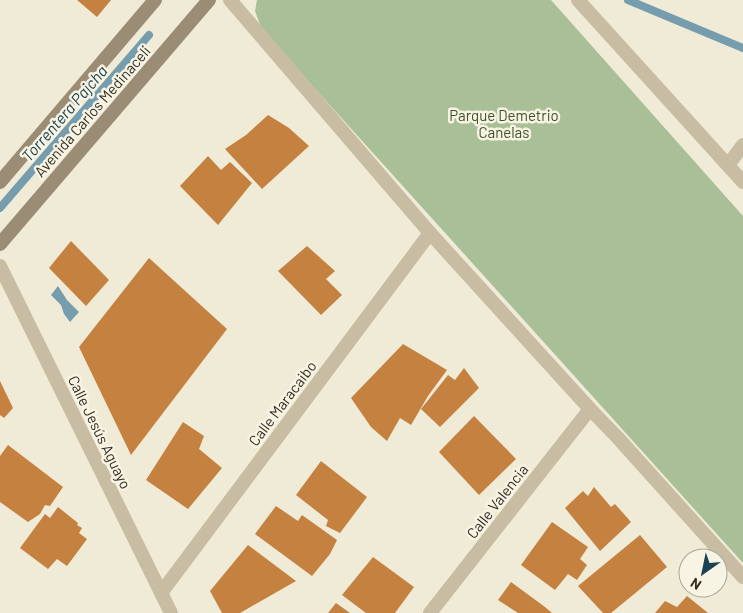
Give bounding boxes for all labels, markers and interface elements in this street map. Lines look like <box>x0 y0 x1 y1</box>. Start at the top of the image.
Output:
street label: Avenida Carlos Medinaceli <box>30 42 154 180</box>
water label: Torrentera Pajcha <box>17 61 111 165</box>
park label: Parque Demetrio Canelas <box>449 106 559 141</box>
street label: Calle Maracaibo <box>244 357 320 449</box>
street label: Calle Jesús Aguayo <box>65 372 135 492</box>
street label: Calle Valencia <box>462 460 532 542</box>
north arrow <box>678 548 728 598</box>
text: N <box>687 575 704 594</box>

